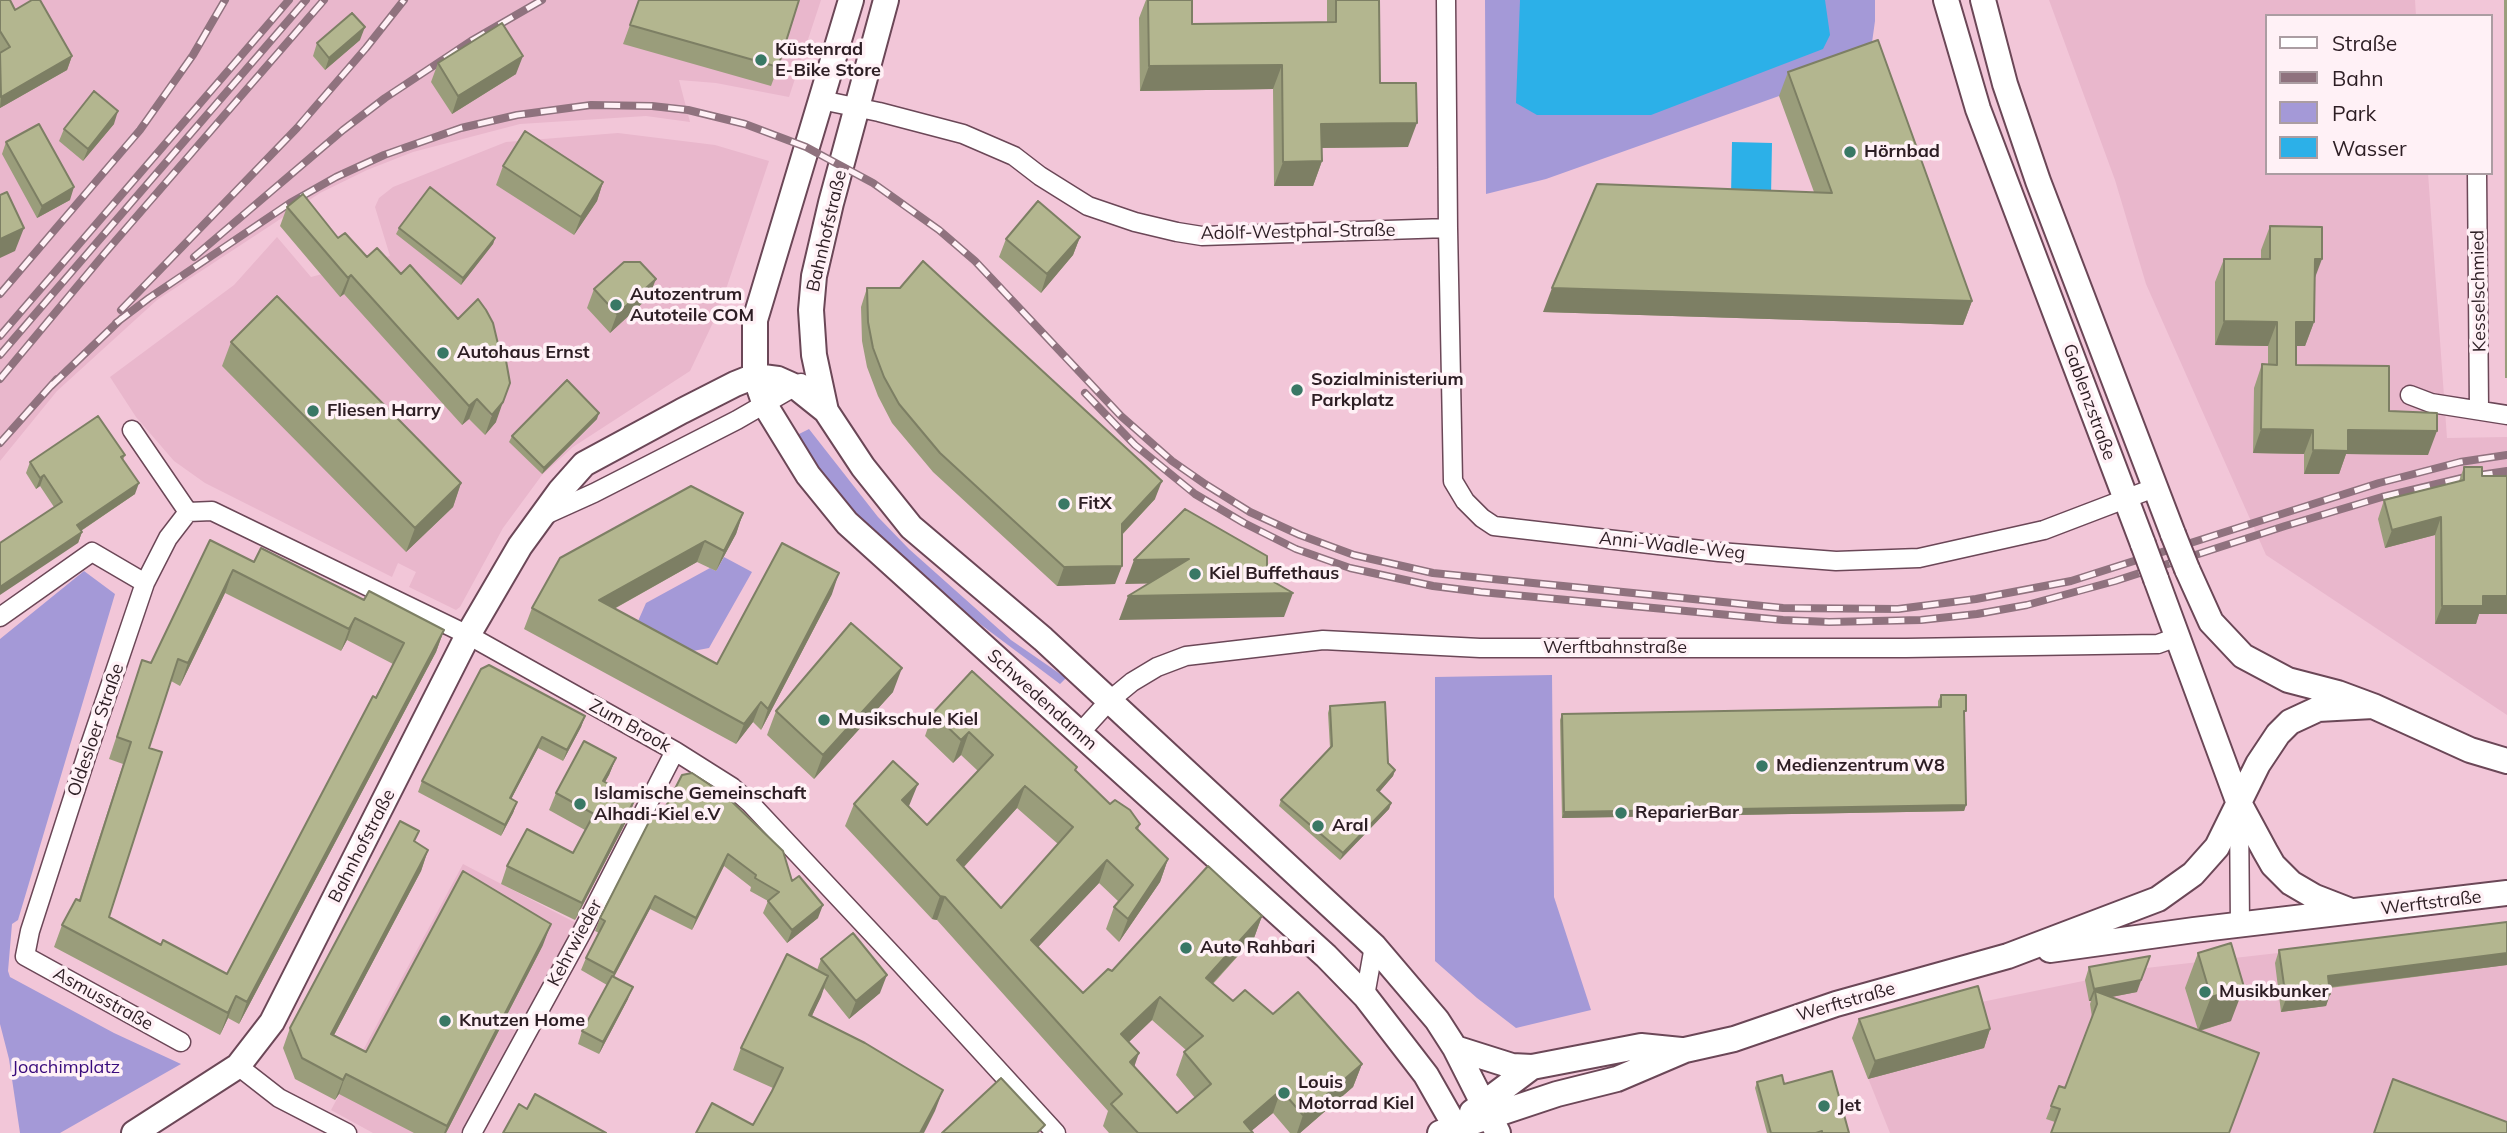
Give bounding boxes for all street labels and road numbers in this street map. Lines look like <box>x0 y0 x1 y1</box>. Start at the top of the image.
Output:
street label: Bahnhofstraße <box>802 168 852 294</box>
street label: Adolf-Westphal-Straße <box>1200 220 1396 244</box>
street label: Kesselschmied <box>2467 230 2491 352</box>
street label: Gablenzstraße <box>2058 341 2120 463</box>
street label: Anni-Wadle-Weg <box>1598 528 1746 564</box>
street label: Werftbahnstraße <box>1543 637 1687 659</box>
street label: Schwedendamm <box>983 645 1101 755</box>
street label: Oldesloer Straße <box>63 661 129 799</box>
street label: Zum Brook <box>585 695 675 757</box>
street label: Bahnhofstraße <box>324 786 400 906</box>
street label: Werftstraße <box>2379 886 2483 920</box>
street label: Kehrwieder <box>543 896 607 990</box>
street label: Asmusstraße <box>49 963 157 1035</box>
street label: Werftstraße <box>1794 978 1898 1026</box>

